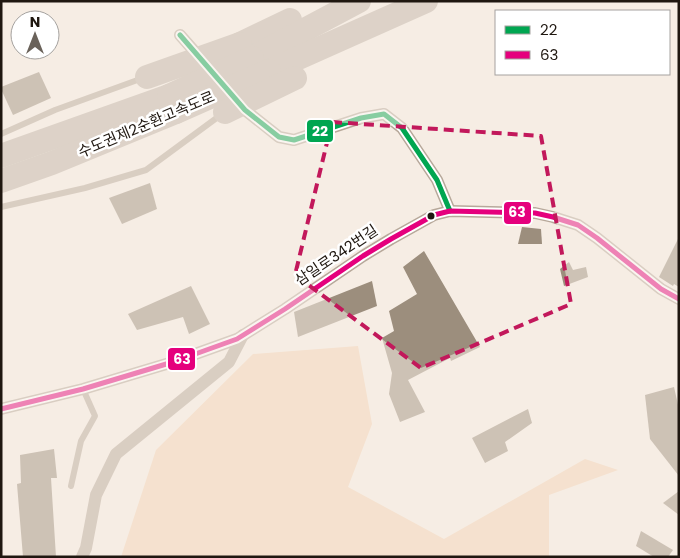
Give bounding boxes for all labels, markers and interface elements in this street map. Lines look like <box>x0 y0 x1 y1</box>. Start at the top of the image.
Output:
north arrow <box>10 10 60 60</box>
legend <box>495 10 670 75</box>
text: N <box>30 12 40 32</box>
text: 22 <box>540 19 557 40</box>
text: 63 <box>540 44 558 65</box>
street label: 수도권제2순환고속도로 <box>74 86 218 162</box>
line badge: 22 <box>306 119 334 143</box>
text: 22 <box>312 121 328 141</box>
line badge: 63 <box>503 201 532 225</box>
text: 63 <box>508 202 526 222</box>
unlabelled marker <box>426 211 436 221</box>
street label: 삼일로342번길 <box>290 219 382 291</box>
line badge: 63 <box>167 347 196 371</box>
text: 63 <box>173 349 191 369</box>

